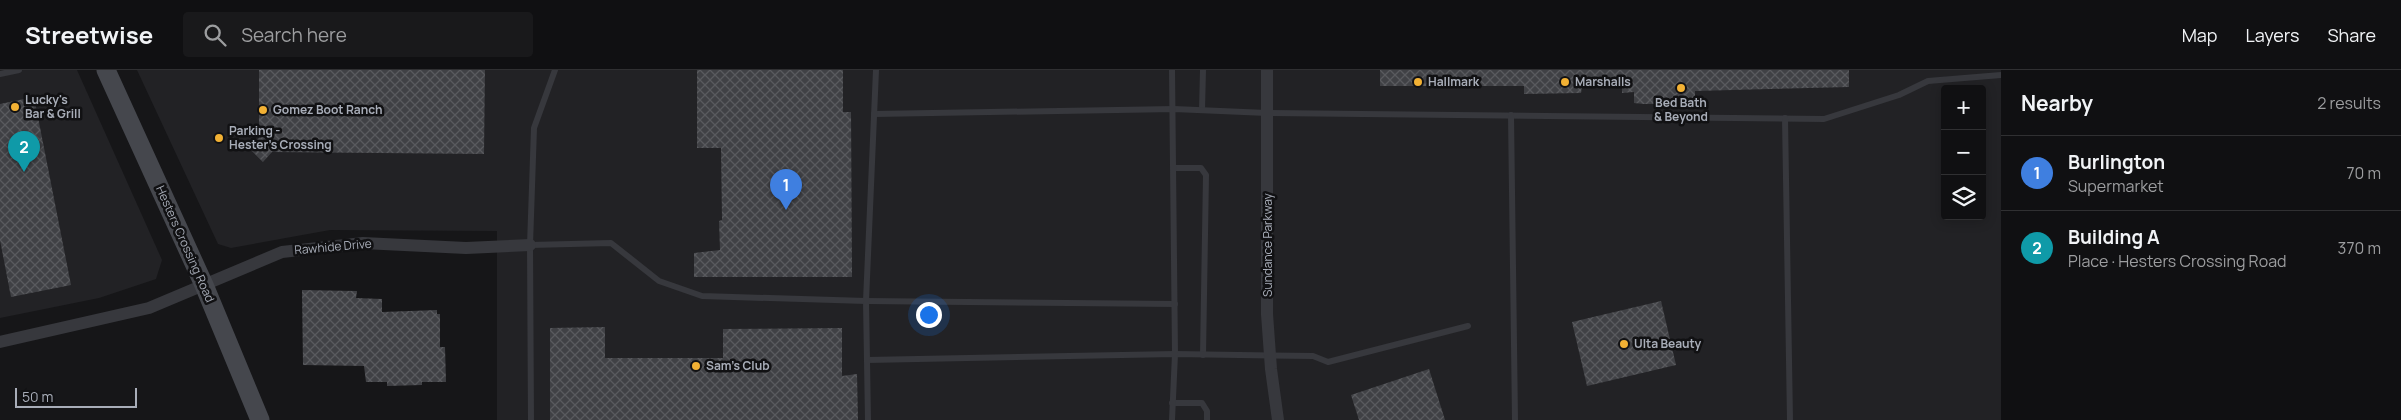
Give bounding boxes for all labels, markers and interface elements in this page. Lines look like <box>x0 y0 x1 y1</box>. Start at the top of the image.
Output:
search box <box>183 12 533 57</box>
text: Streetwise <box>25 18 153 51</box>
icon: search <box>201 21 229 49</box>
text: Search here <box>241 22 347 48</box>
text: Map <box>2182 23 2217 47</box>
text: Layers <box>2245 23 2299 47</box>
text: Share <box>2327 23 2376 47</box>
place label: Hallmark <box>1428 73 1480 90</box>
place label: Marshalls <box>1575 73 1631 90</box>
marker: Hallmark <box>1412 76 1424 88</box>
marker: Marshalls <box>1559 76 1571 88</box>
marker: Bed Bath & Beyond <box>1675 82 1687 94</box>
map controls <box>1941 85 1986 220</box>
button: + <box>1941 85 1986 130</box>
text: Nearby <box>2021 89 2093 117</box>
place label: Lucky's Bar & Grill <box>25 91 81 122</box>
text: 2 results <box>2317 92 2381 114</box>
place label: Bed Bath & Beyond <box>1654 94 1708 125</box>
marker: Lucky's Bar & Grill <box>9 101 21 113</box>
place label: Gomez Boot Ranch <box>273 101 383 118</box>
marker: Gomez Boot Ranch <box>257 104 269 116</box>
place label: Parking - Hester's Crossing <box>229 122 332 153</box>
button: − <box>1941 130 1986 175</box>
pin: 2 <box>8 131 40 172</box>
marker: Parking - Hester's Crossing <box>213 132 225 144</box>
text: Burlington <box>2068 149 2165 175</box>
text: 1 <box>2033 162 2041 184</box>
text: 70 m <box>2346 162 2381 184</box>
pin: 1 <box>770 169 802 210</box>
button: layers <box>1941 175 1986 220</box>
text: Supermarket <box>2068 175 2164 197</box>
street label: Hesters Crossing Road <box>152 183 219 305</box>
street label: Sundance Parkway <box>1259 192 1276 297</box>
text: Building A <box>2068 224 2160 250</box>
street label: Rawhide Drive <box>294 235 372 258</box>
text: 2 <box>2032 237 2042 259</box>
text: 370 m <box>2338 237 2381 259</box>
text: Place · Hesters Crossing Road <box>2068 250 2287 272</box>
your location <box>916 302 942 328</box>
place label: Ulta Beauty <box>1634 335 1702 352</box>
marker: Ulta Beauty <box>1618 338 1630 350</box>
place label: Sam's Club <box>706 357 770 374</box>
marker: Sam's Club <box>690 360 702 372</box>
scale bar <box>15 385 138 408</box>
text: 50 m <box>22 387 53 406</box>

